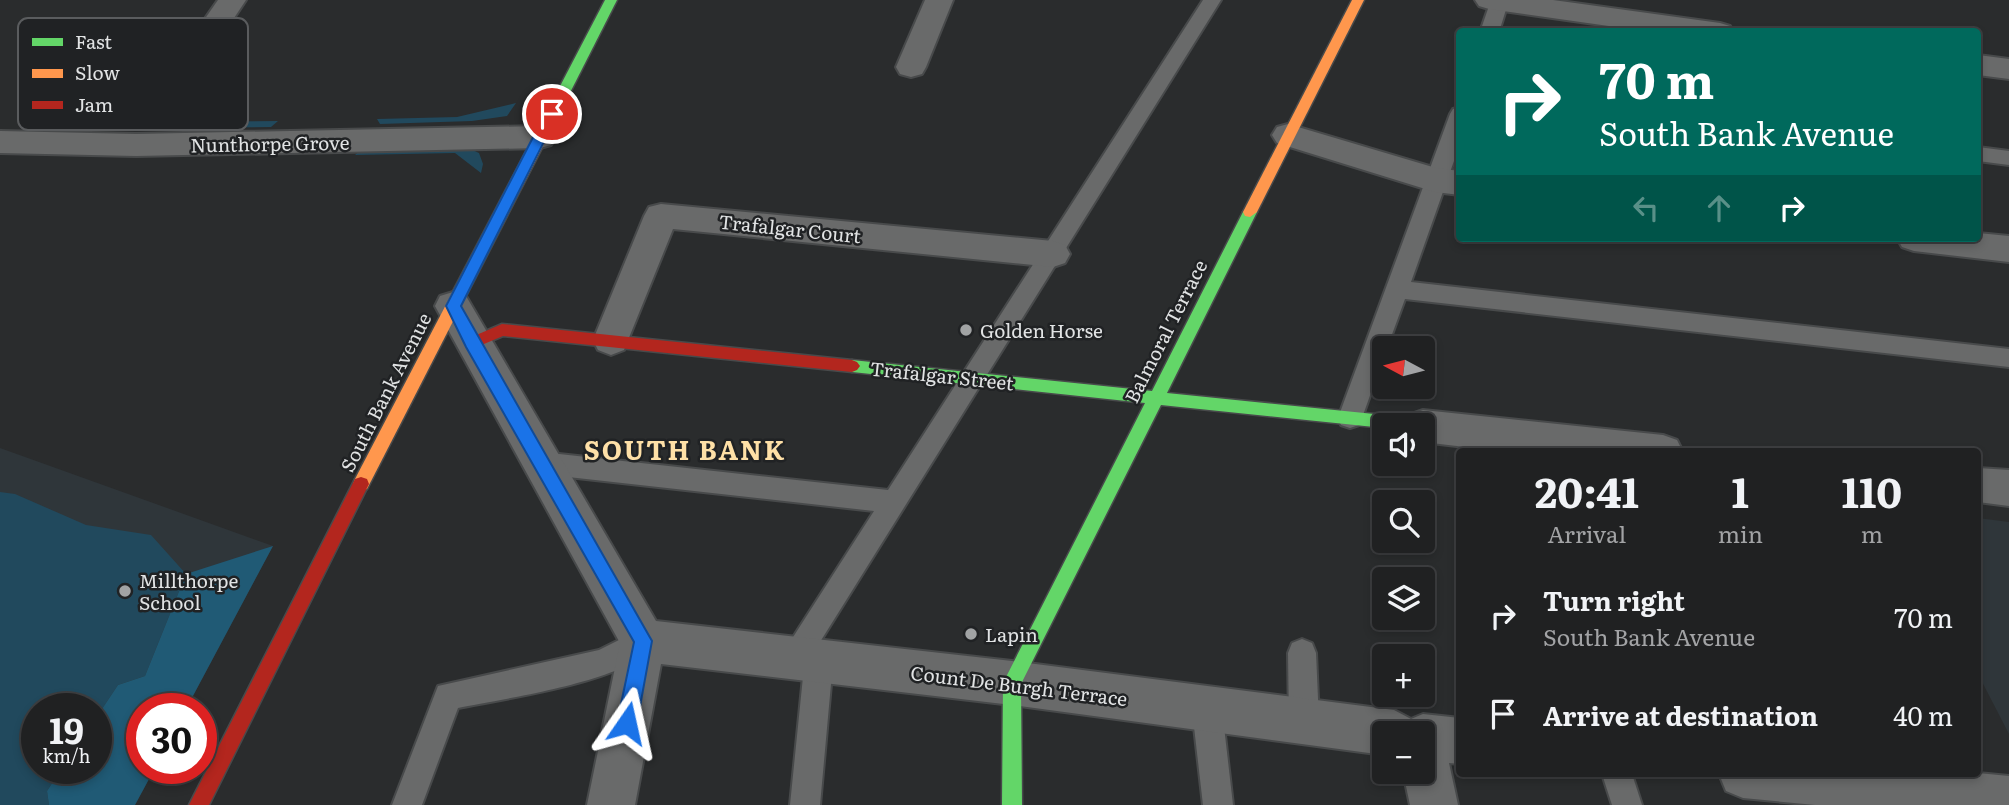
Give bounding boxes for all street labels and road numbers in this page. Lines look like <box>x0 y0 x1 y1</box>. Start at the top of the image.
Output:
street label: Nunthorpe Grove <box>190 128 350 158</box>
street label: Trafalgar Court <box>718 207 863 249</box>
street label: Balmoral Terrace <box>1117 254 1213 407</box>
street label: South Bank Avenue <box>333 307 437 476</box>
street label: Trafalgar Street <box>869 354 1015 396</box>
street label: Count De Burgh Terrace <box>909 658 1129 712</box>

